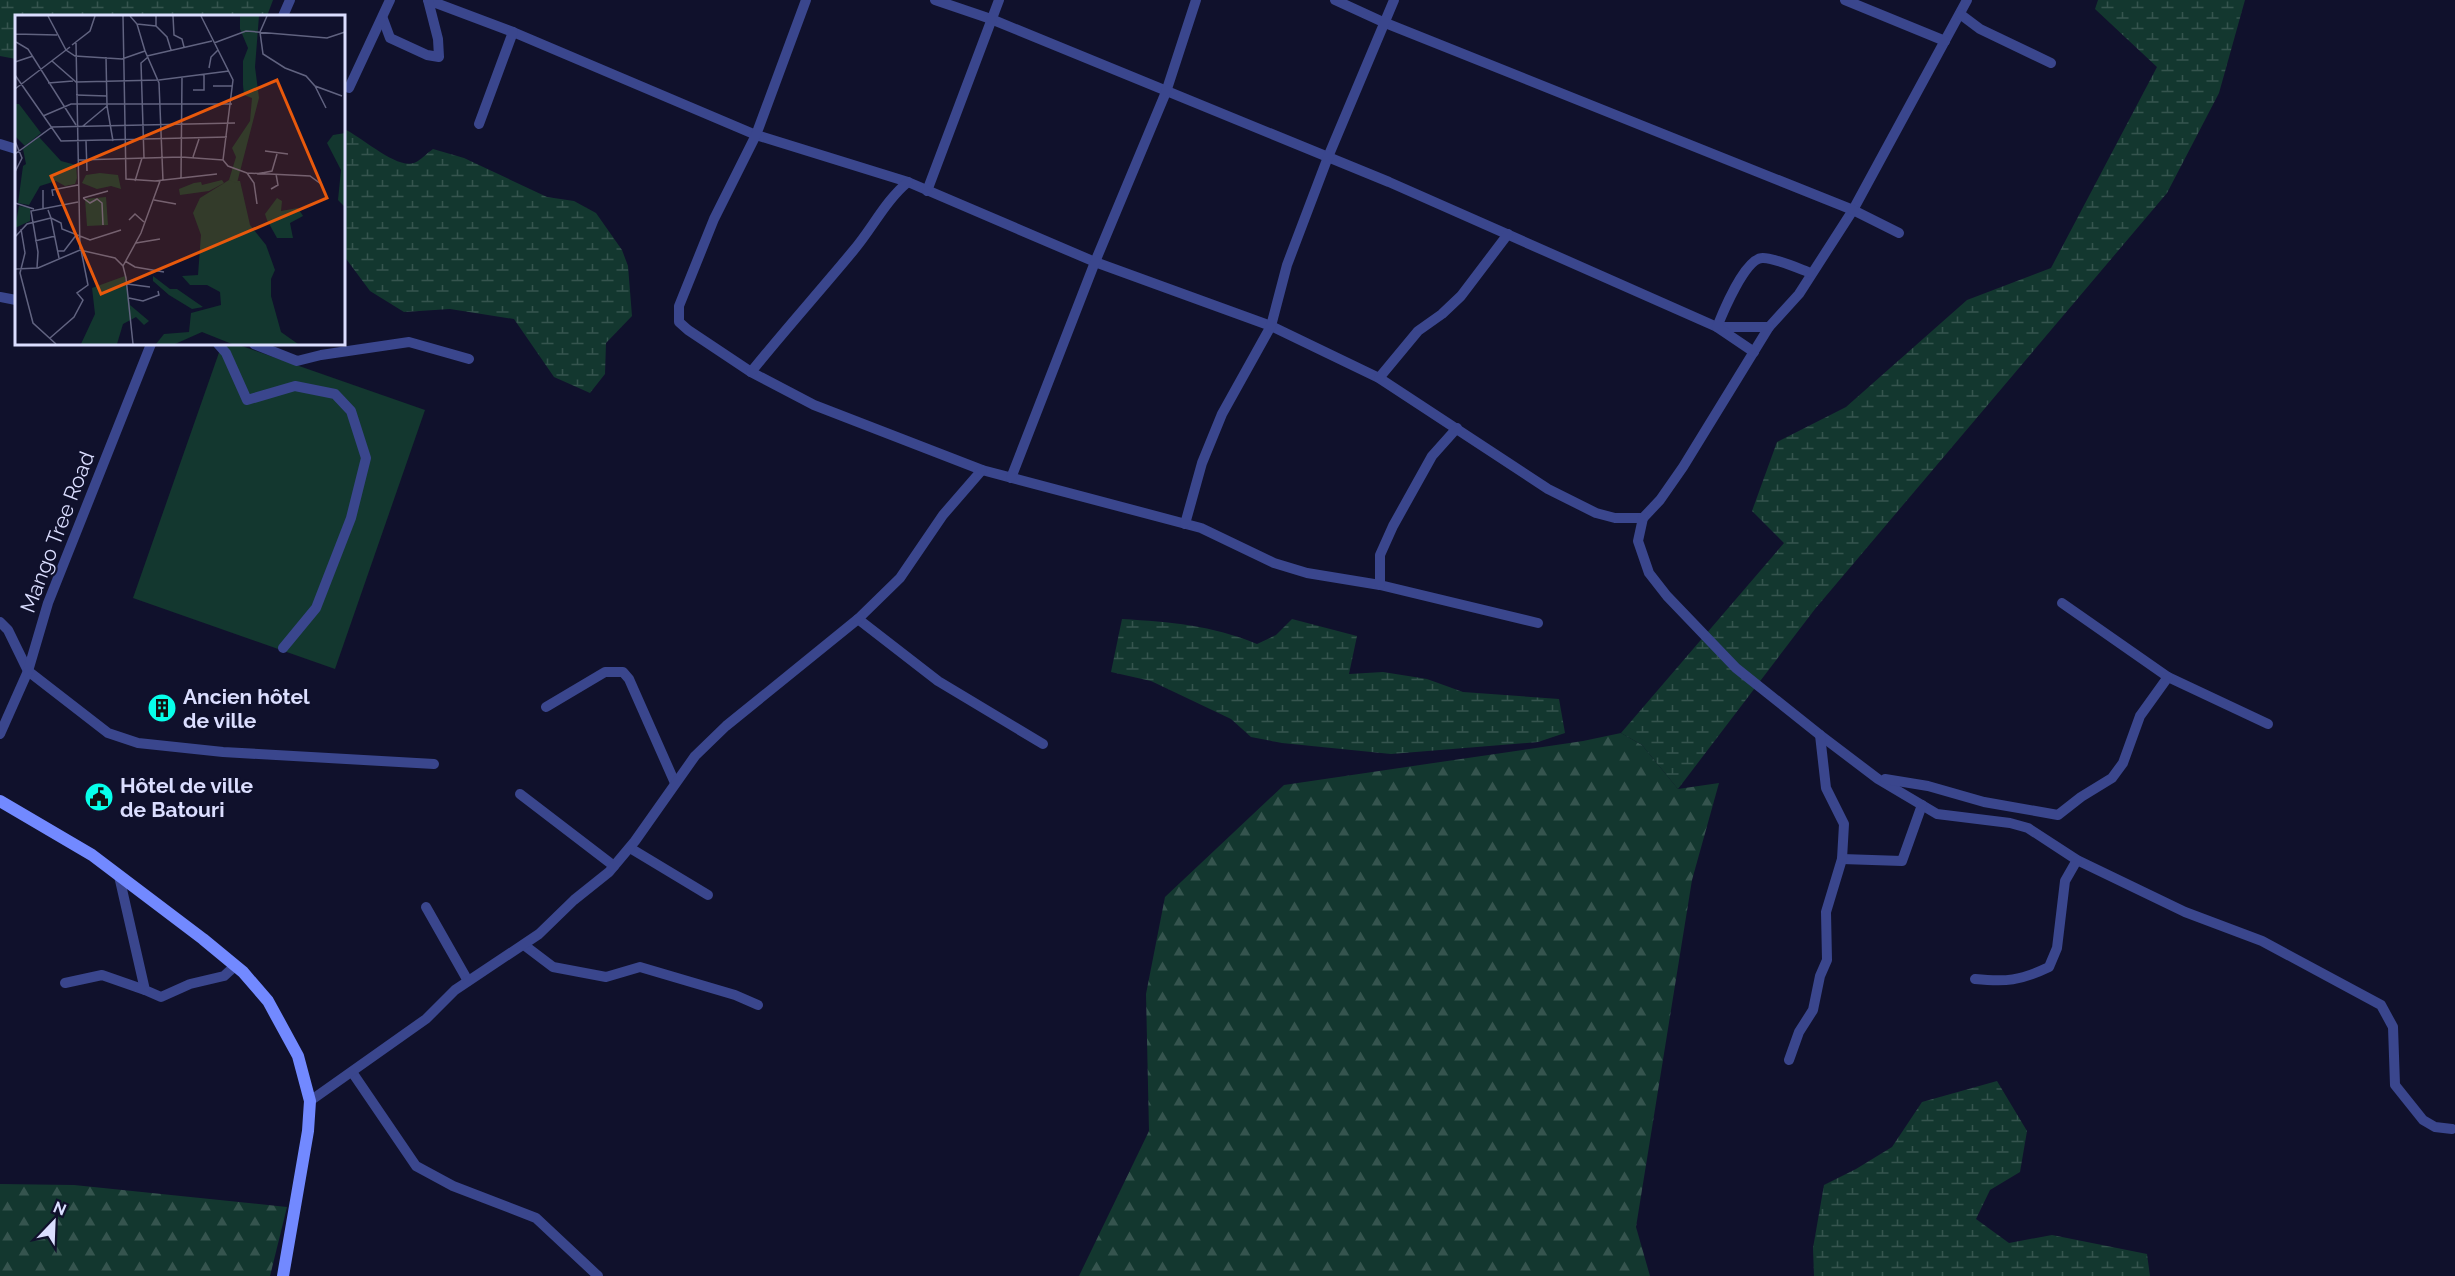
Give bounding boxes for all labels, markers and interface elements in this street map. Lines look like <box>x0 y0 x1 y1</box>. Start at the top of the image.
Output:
inset map <box>15 15 345 345</box>
street label: Mango Tree Road <box>15 448 99 616</box>
place label: Ancien hôtel de ville <box>183 684 310 733</box>
building icon: Ancien hôtel de ville <box>146 692 178 724</box>
place label: Hôtel de ville de Batouri <box>120 773 253 822</box>
public building icon: Hôtel de ville de Batouri <box>83 781 115 813</box>
north arrow <box>24 1192 84 1252</box>
text: N <box>50 1198 69 1220</box>

